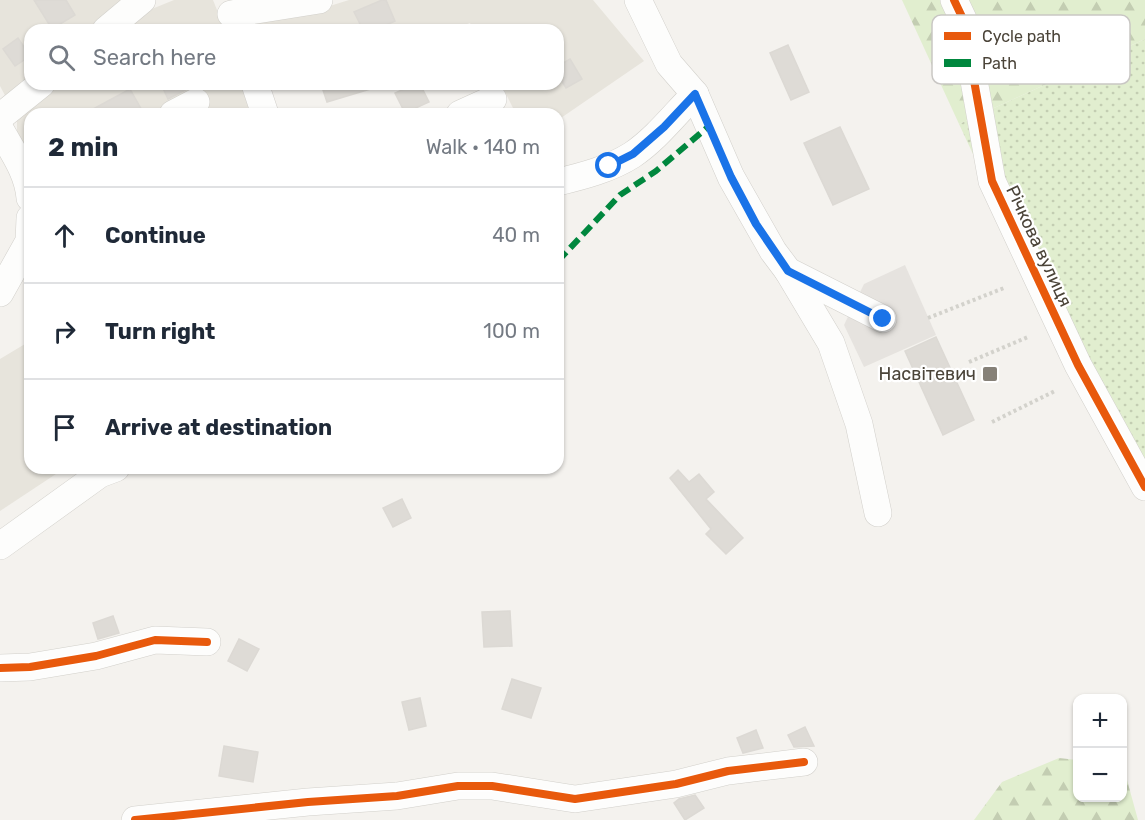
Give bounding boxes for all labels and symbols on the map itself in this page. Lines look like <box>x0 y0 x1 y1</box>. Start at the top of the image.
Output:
legend <box>932 15 1130 84</box>
text: Cycle path <box>982 27 1061 46</box>
text: Path <box>982 54 1017 73</box>
route start <box>595 152 621 178</box>
street label: Річкова вулиця <box>1001 182 1077 310</box>
route end <box>869 305 895 331</box>
place label: Насвітевич <box>879 363 976 385</box>
marker: Насвітевич <box>981 365 999 383</box>

